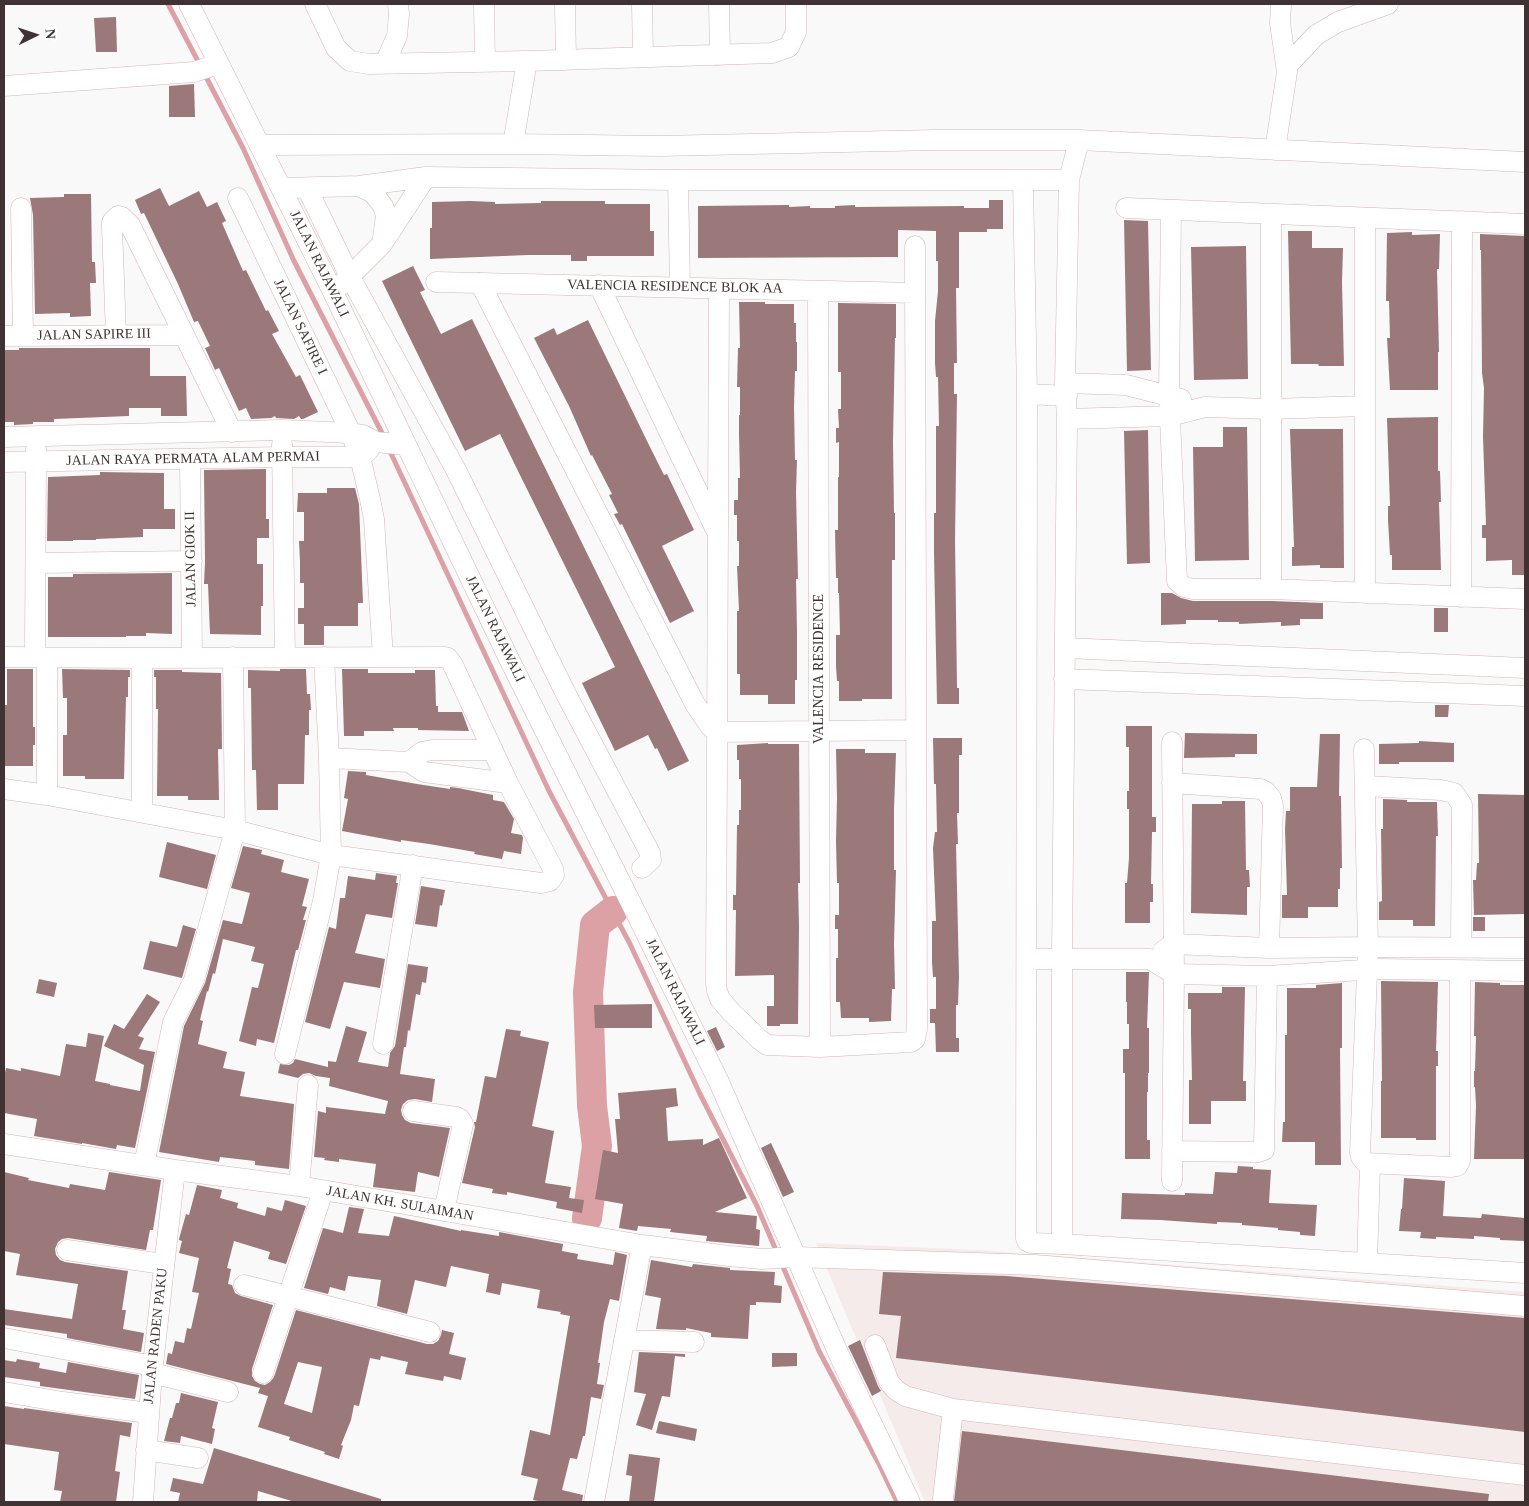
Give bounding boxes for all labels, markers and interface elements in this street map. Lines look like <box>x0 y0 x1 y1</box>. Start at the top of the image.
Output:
north arrow <box>10 10 60 60</box>
text: N <box>43 28 58 39</box>
street label: JALAN RAJAWALI <box>286 208 352 320</box>
street label: JALAN SAFIRE I <box>270 276 330 378</box>
street label: VALENCIA RESIDENCE BLOK AA <box>567 277 783 297</box>
street label: JALAN SAPIRE III <box>37 326 151 344</box>
street label: JALAN RAYA PERMATA ALAM PERMAI <box>66 448 320 470</box>
street label: JALAN GIOK II <box>182 511 200 607</box>
street label: JALAN RAJAWALI <box>462 573 528 685</box>
street label: VALENCIA RESIDENCE <box>811 594 827 744</box>
street label: JALAN RAJAWALI <box>642 936 708 1048</box>
street label: JALAN KH. SULAIMAN <box>325 1183 475 1225</box>
street label: JALAN RADEN PAKU <box>141 1267 171 1405</box>

